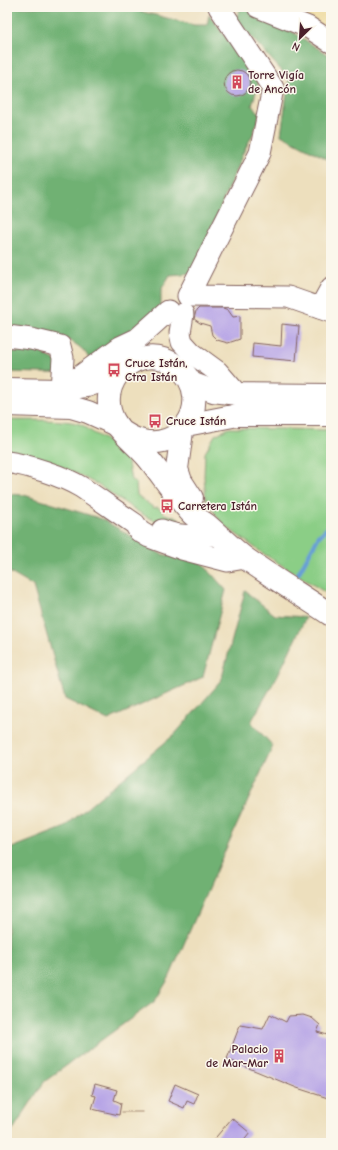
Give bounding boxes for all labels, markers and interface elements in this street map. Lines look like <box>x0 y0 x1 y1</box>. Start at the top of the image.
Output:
north arrow <box>280 18 320 58</box>
text: N <box>290 39 302 54</box>
place label: Torre Vigía de Ancón <box>248 68 304 96</box>
building icon: Torre Vigía de Ancón <box>229 74 245 90</box>
place label: Cruce Istán, Ctra Istán <box>125 356 188 384</box>
bus stop icon: Cruce Istán, Ctra Istán <box>106 362 122 378</box>
bus stop icon: Cruce Istán <box>147 413 163 429</box>
place label: Cruce Istán <box>166 414 226 428</box>
bus stop icon: Carretera Istán <box>159 498 175 514</box>
place label: Carretera Istán <box>178 499 257 513</box>
place label: Palacio de Mar-Mar <box>206 1042 268 1070</box>
building icon: Palacio de Mar-Mar <box>271 1048 287 1064</box>

